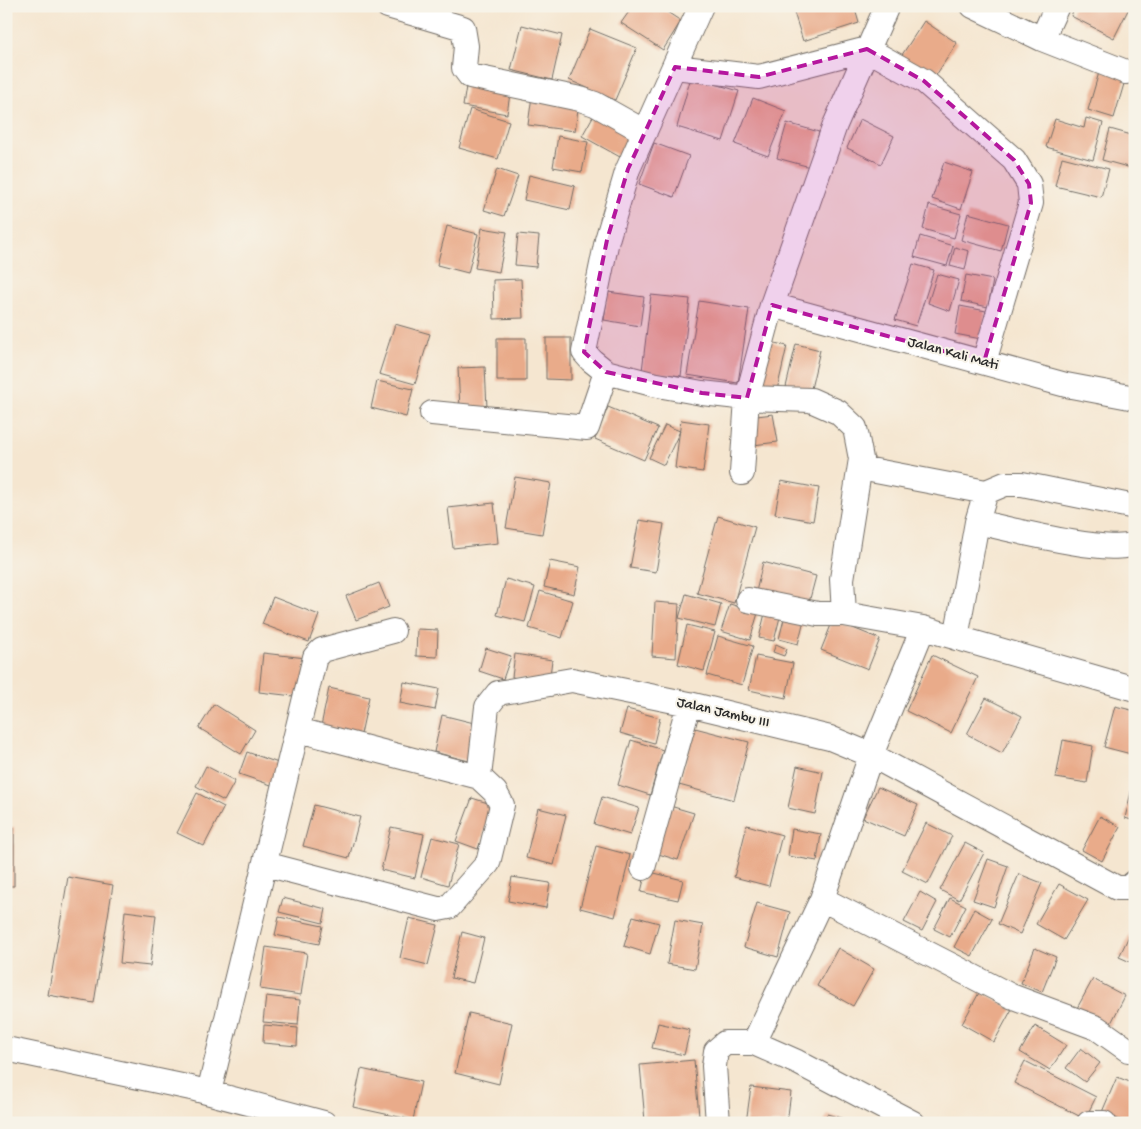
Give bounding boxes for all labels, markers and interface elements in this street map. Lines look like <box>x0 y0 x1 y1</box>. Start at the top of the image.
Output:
street label: Jalan Kali Mati <box>906 333 1000 375</box>
street label: Jalan Jambu III <box>675 694 771 732</box>

